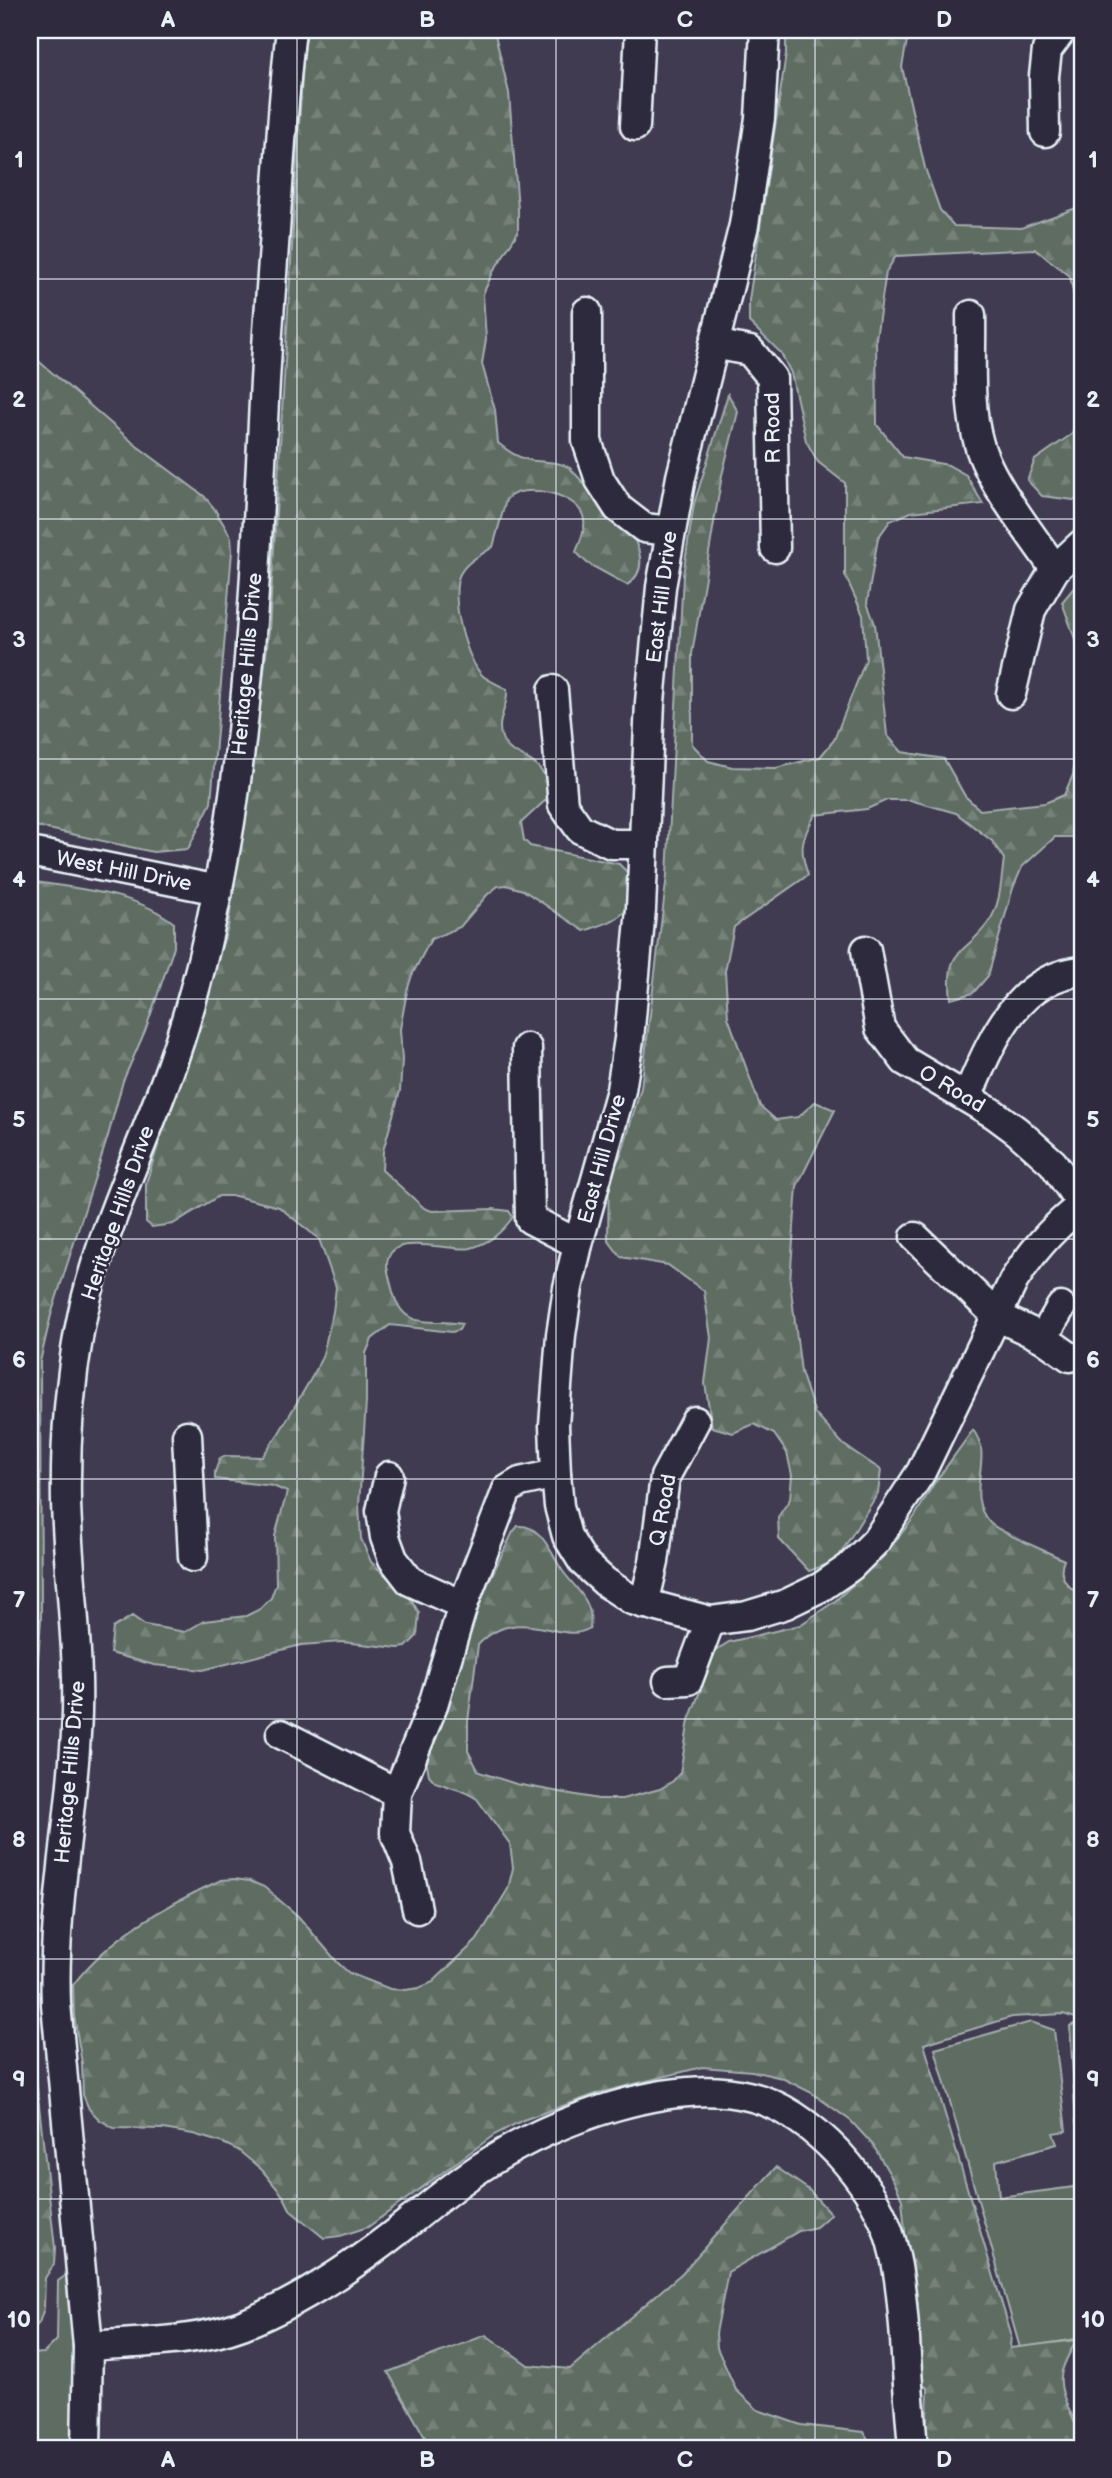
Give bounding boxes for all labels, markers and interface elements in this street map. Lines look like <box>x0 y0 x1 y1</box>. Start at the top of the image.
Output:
text: A <box>160 6 176 34</box>
text: B <box>419 6 435 34</box>
text: C <box>677 6 693 34</box>
text: D <box>936 6 952 34</box>
text: 1 <box>14 146 24 174</box>
text: 1 <box>1088 146 1098 174</box>
text: 2 <box>12 386 26 414</box>
text: 2 <box>1086 386 1100 414</box>
street label: R Road <box>760 392 786 464</box>
street label: East Hill Drive <box>641 530 683 664</box>
street label: Heritage Hills Drive <box>227 572 267 756</box>
text: 3 <box>12 626 26 654</box>
text: 3 <box>1086 626 1100 654</box>
street label: West Hill Drive <box>54 846 194 896</box>
text: 4 <box>12 866 26 894</box>
text: 4 <box>1086 866 1100 894</box>
street label: O Road <box>915 1060 989 1118</box>
street label: East Hill Drive <box>573 1092 631 1226</box>
text: 5 <box>12 1106 26 1134</box>
text: 5 <box>1086 1106 1100 1134</box>
street label: Heritage Hills Drive <box>76 1122 160 1304</box>
text: 6 <box>12 1346 26 1374</box>
text: 6 <box>1086 1346 1100 1374</box>
street label: Q Road <box>644 1472 682 1548</box>
text: 7 <box>13 1586 26 1614</box>
text: 7 <box>1087 1586 1100 1614</box>
street label: Heritage Hills Drive <box>50 1680 90 1864</box>
text: 8 <box>12 1826 26 1854</box>
text: 8 <box>1086 1826 1100 1854</box>
text: 9 <box>12 2066 26 2094</box>
text: 9 <box>1086 2066 1100 2094</box>
text: 10 <box>7 2306 31 2334</box>
text: 10 <box>1081 2306 1105 2334</box>
text: A <box>160 2446 176 2474</box>
text: B <box>419 2446 435 2474</box>
text: C <box>677 2446 693 2474</box>
text: D <box>936 2446 952 2474</box>

